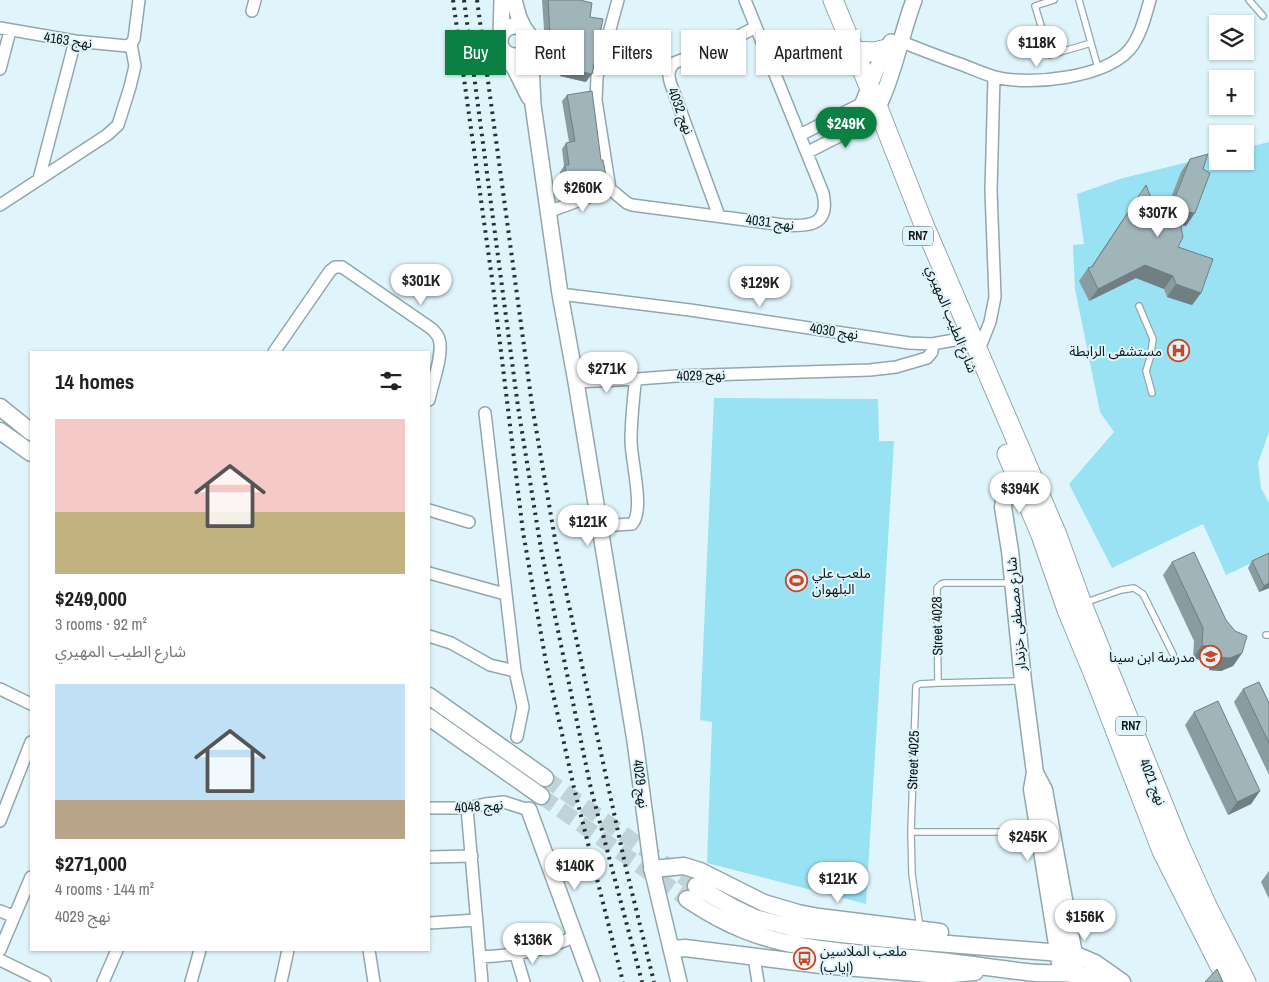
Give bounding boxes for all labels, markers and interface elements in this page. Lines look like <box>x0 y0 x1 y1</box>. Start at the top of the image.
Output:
map controls <box>1209 15 1254 170</box>
button: layers <box>1209 15 1254 60</box>
pin: $118K <box>1002 26 1072 68</box>
street label: نهج 4163 <box>42 28 94 54</box>
chip: Buy <box>445 30 506 75</box>
chip: Rent <box>516 30 584 75</box>
chip: Filters <box>594 30 671 75</box>
chip: New <box>681 30 746 75</box>
chip: Apartment <box>756 30 860 75</box>
text: $118K <box>1018 31 1056 53</box>
button: + <box>1209 70 1254 115</box>
street label: نهج 4032 <box>662 85 698 138</box>
pin: $249K <box>811 106 881 149</box>
text: $249K <box>827 112 865 134</box>
button: − <box>1209 125 1254 170</box>
pin: $260K <box>548 170 618 213</box>
text: $260K <box>564 176 602 198</box>
pin: $307K <box>1123 196 1193 238</box>
text: $307K <box>1139 201 1177 223</box>
street label: نهج 4031 <box>744 210 795 236</box>
road number: RN7 <box>903 227 933 246</box>
street label: شارع الطيب المهيري <box>920 262 982 376</box>
pin: $301K <box>386 264 456 306</box>
pin: $129K <box>725 266 795 308</box>
text: $301K <box>402 269 440 291</box>
text: $129K <box>741 271 779 293</box>
street label: نهج 4030 <box>808 319 860 345</box>
hospital icon: مستشفى الرابطة <box>1166 339 1190 363</box>
place label: مستشفى الرابطة <box>1069 342 1162 360</box>
pin: $271K <box>572 352 642 394</box>
text: $271K <box>588 357 626 379</box>
street label: نهج 4029 <box>676 365 726 387</box>
text: 14 homes <box>55 367 134 396</box>
icon: filters <box>377 367 405 395</box>
icon: home <box>185 451 275 541</box>
pin: $394K <box>985 472 1055 514</box>
text: $394K <box>1001 477 1039 499</box>
pin: $121K <box>553 504 623 547</box>
text: $121K <box>569 510 607 532</box>
street label: شارع مصطفى خزندار <box>1002 556 1032 673</box>
place label: ملعب علي البلهوان <box>812 564 871 598</box>
sports icon: ملعب علي البلهوان <box>784 569 808 593</box>
text: $249,000 <box>55 584 127 613</box>
street label: Street 4028 <box>927 596 947 656</box>
text: 3 rooms · 92 m² <box>55 613 147 635</box>
text: شارع الطيب المهيري <box>55 640 186 662</box>
school or university icon: مدرسة ابن سينا <box>1199 645 1223 669</box>
place label: مدرسة ابن سينا <box>1109 648 1195 666</box>
icon: home <box>185 716 275 806</box>
road number: RN7 <box>1116 716 1146 736</box>
street label: Street 4025 <box>903 730 923 790</box>
street label: نهج 4021 <box>1134 756 1171 809</box>
street label: نهج 4029 <box>627 759 653 810</box>
street label: نهج 4048 <box>454 795 504 819</box>
pin: $245K <box>993 820 1063 862</box>
text: $245K <box>1009 825 1047 847</box>
pin: $140K <box>540 848 610 891</box>
text: $271,000 <box>55 849 127 878</box>
text: $140K <box>556 854 594 876</box>
pin: $121K <box>803 862 873 904</box>
text: $121K <box>819 867 857 889</box>
text: 4 rooms · 144 m² <box>55 878 154 900</box>
pin: $156K <box>1050 900 1120 942</box>
text: نهج 4029 <box>55 905 111 927</box>
text: $156K <box>1066 905 1104 927</box>
pin: $136K <box>498 922 568 965</box>
text: $136K <box>514 928 552 950</box>
place label: ملعب الملاسين (إياب) <box>820 942 907 977</box>
bus stop icon: ملعب الملاسين (إياب) <box>792 947 816 971</box>

